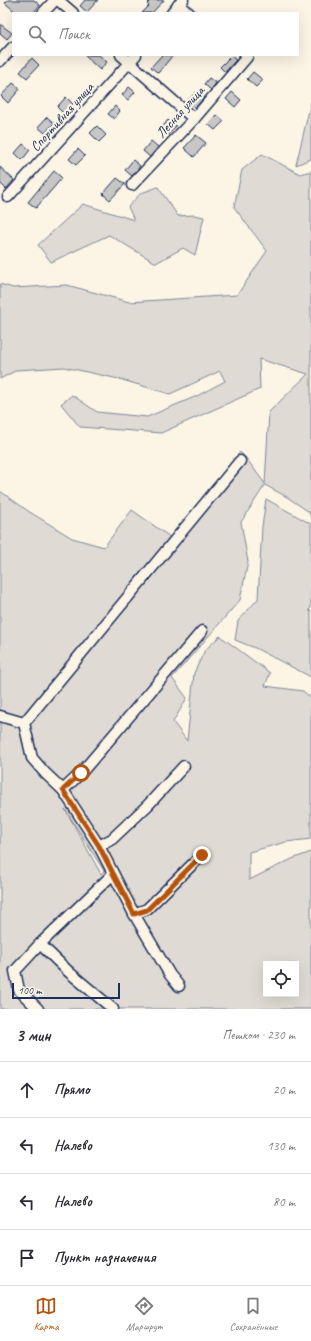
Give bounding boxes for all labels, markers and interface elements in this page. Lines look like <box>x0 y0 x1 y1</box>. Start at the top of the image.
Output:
search box <box>12 12 299 56</box>
icon: search <box>26 23 48 45</box>
text: Поиск <box>58 25 90 44</box>
street label: Спортивная улица <box>27 78 98 155</box>
street label: Лесная улица <box>152 82 209 141</box>
route start <box>72 764 90 782</box>
route end <box>193 846 211 864</box>
map controls <box>263 961 299 997</box>
button: locate <box>263 961 299 997</box>
scale bar <box>12 981 120 1000</box>
text: 100 m <box>18 983 42 997</box>
text: 3 мин <box>16 1025 51 1046</box>
text: Пешком · 230 m <box>222 1027 295 1043</box>
icon: ahead <box>16 1079 38 1101</box>
text: Прямо <box>54 1080 90 1099</box>
text: 20 m <box>273 1082 295 1098</box>
icon: left <box>16 1135 38 1157</box>
text: Налево <box>54 1136 92 1155</box>
text: 130 m <box>267 1138 295 1154</box>
icon: left <box>16 1191 38 1213</box>
text: Налево <box>54 1192 92 1211</box>
text: 80 m <box>273 1194 295 1210</box>
icon: arrive <box>16 1247 38 1269</box>
text: Пункт назначения <box>54 1248 156 1267</box>
tab: Карта <box>34 1295 59 1333</box>
tab: Маршрут <box>126 1295 162 1333</box>
tab: Сохранённые <box>230 1295 277 1333</box>

